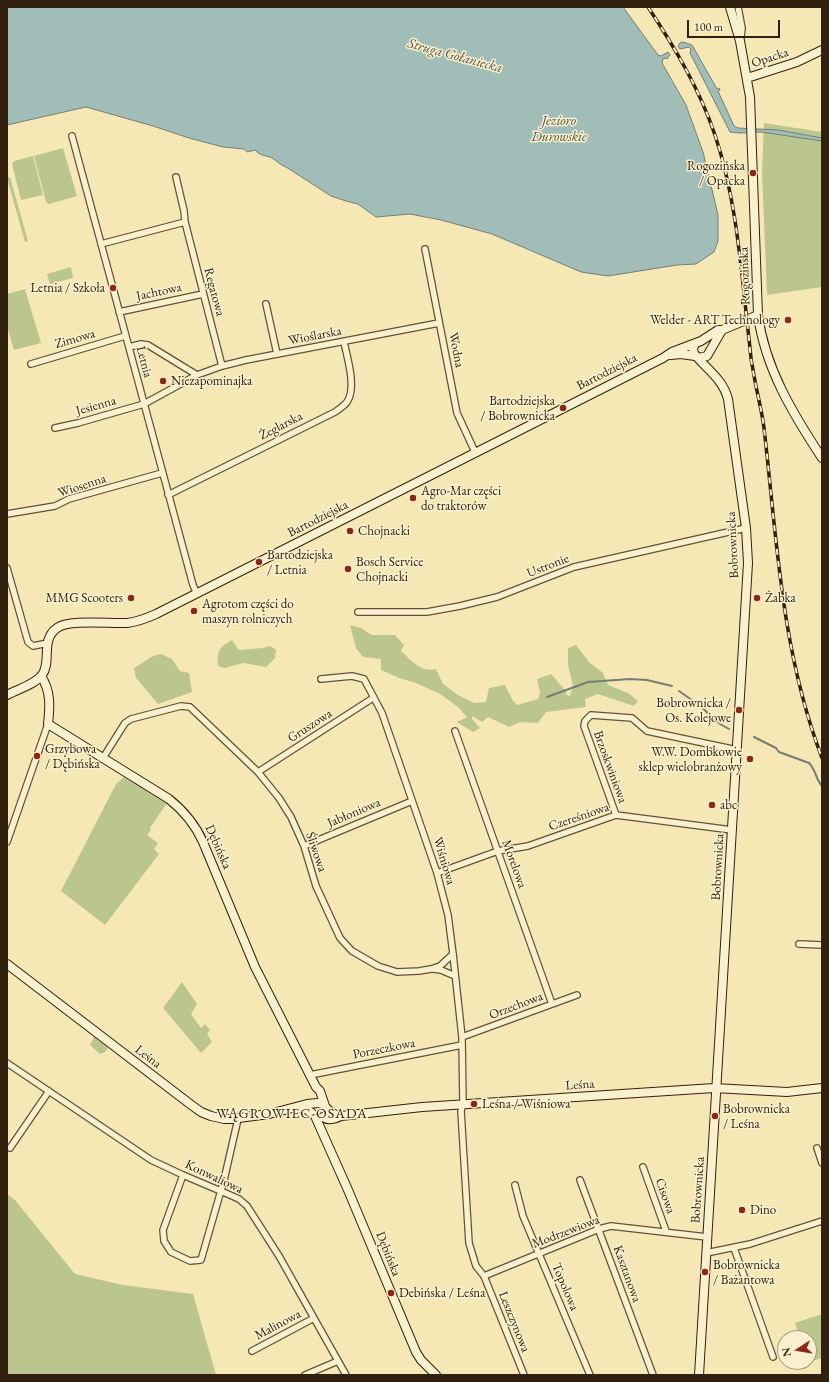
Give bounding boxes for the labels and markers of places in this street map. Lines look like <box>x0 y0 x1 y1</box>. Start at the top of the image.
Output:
place label: Rogozińska / Opacka <box>687 158 745 189</box>
marker: Rogozińska / Opacka <box>748 168 758 178</box>
place label: Letnia / Szkoła <box>31 280 105 296</box>
marker: Letnia / Szkoła <box>108 283 118 293</box>
place label: Welder - ART Technology <box>650 312 780 328</box>
marker: Welder - ART Technology <box>783 315 793 325</box>
place label: Niezapominajka <box>171 373 252 389</box>
marker: Niezapominajka <box>158 376 168 386</box>
place label: Bartodziejska / Bobrownicka <box>480 393 555 424</box>
marker: Bartodziejska / Bobrownicka <box>558 403 568 413</box>
place label: Agro-Mar części do traktorów <box>421 483 501 514</box>
marker: Agro-Mar części do traktorów <box>408 493 418 503</box>
place label: Chojnacki <box>358 523 410 539</box>
marker: Chojnacki <box>345 526 355 536</box>
place label: Bartodziejska / Letnia <box>267 547 333 578</box>
place label: Bosch Service Chojnacki <box>356 554 423 585</box>
marker: Bartodziejska / Letnia <box>254 557 264 567</box>
marker: Bosch Service Chojnacki <box>343 564 353 574</box>
place label: MMG Scooters <box>46 590 123 606</box>
place label: Żabka <box>765 590 796 606</box>
marker: MMG Scooters <box>126 593 136 603</box>
marker: Żabka <box>752 593 762 603</box>
place label: Agrotom części do maszyn rolniczych <box>202 596 294 627</box>
marker: Agrotom części do maszyn rolniczych <box>189 606 199 616</box>
place label: Bobrownicka / Os. Kolejowe <box>656 695 731 726</box>
marker: Bobrownicka / Os. Kolejowe <box>734 705 744 715</box>
place label: Grzybowa / Dębińska <box>45 741 100 772</box>
place label: W.W. Dombkowie sklep wielobranżowy <box>639 744 742 775</box>
marker: Grzybowa / Dębińska <box>32 751 42 761</box>
marker: W.W. Dombkowie sklep wielobranżowy <box>745 754 755 764</box>
place label: abc <box>720 797 737 813</box>
marker: abc <box>707 800 717 810</box>
place label: Leśna / Wiśniowa <box>482 1096 571 1112</box>
marker: Leśna / Wiśniowa <box>469 1099 479 1109</box>
place label: Bobrownicka / Leśna <box>723 1101 790 1132</box>
marker: Bobrownicka / Leśna <box>710 1111 720 1121</box>
place label: Dino <box>750 1202 776 1218</box>
marker: Dino <box>737 1205 747 1215</box>
place label: Bobrownicka / Bażantowa <box>713 1257 780 1288</box>
marker: Bobrownicka / Bażantowa <box>700 1267 710 1277</box>
place label: Debińska / Leśna <box>399 1285 485 1301</box>
marker: Debińska / Leśna <box>386 1288 396 1298</box>

